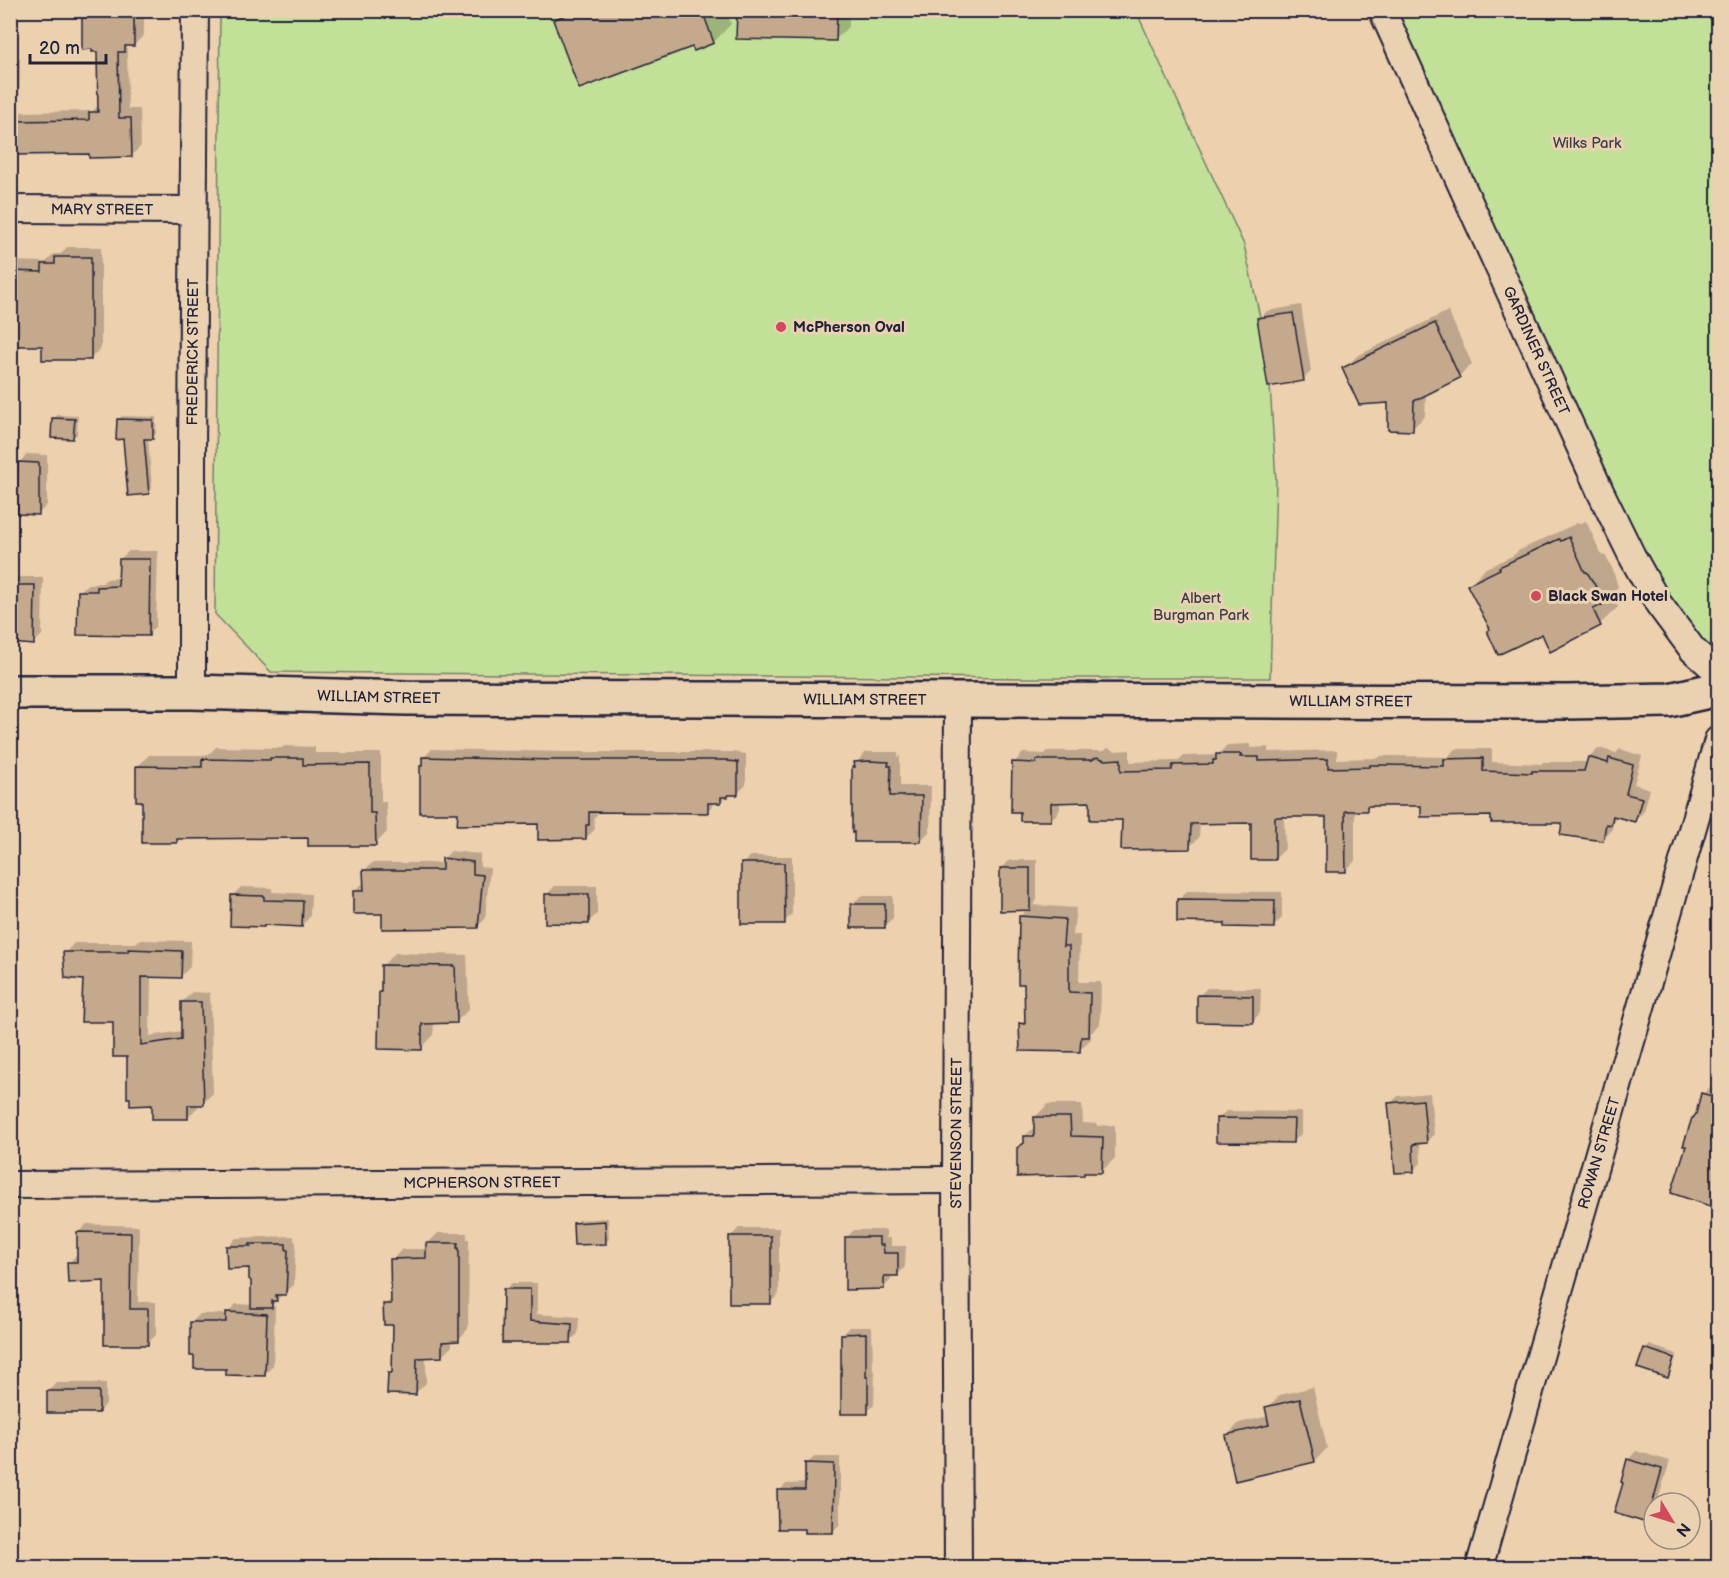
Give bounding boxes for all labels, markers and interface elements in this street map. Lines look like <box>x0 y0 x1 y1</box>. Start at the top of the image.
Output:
scale bar <box>30 27 106 65</box>
text: 20 m <box>39 38 80 59</box>
park label: Wilks Park <box>1553 134 1622 153</box>
street label: MARY STREET <box>51 200 153 220</box>
street label: FREDERICK STREET <box>183 278 203 426</box>
street label: GARDINER STREET <box>1499 283 1573 418</box>
place label: McPherson Oval <box>793 318 905 337</box>
marker: McPherson Oval <box>774 320 788 334</box>
place label: Black Swan Hotel <box>1548 587 1668 606</box>
park label: Albert Burgman Park <box>1153 589 1250 625</box>
marker: Black Swan Hotel <box>1529 589 1543 603</box>
street label: WILLIAM STREET <box>317 687 441 708</box>
street label: WILLIAM STREET <box>803 690 927 710</box>
street label: WILLIAM STREET <box>1289 692 1413 711</box>
street label: STEVENSON STREET <box>947 1057 967 1209</box>
street label: ROWAN STREET <box>1574 1095 1624 1211</box>
street label: MCPHERSON STREET <box>403 1173 561 1193</box>
north arrow <box>1642 1491 1702 1551</box>
text: N <box>1671 1519 1694 1540</box>

